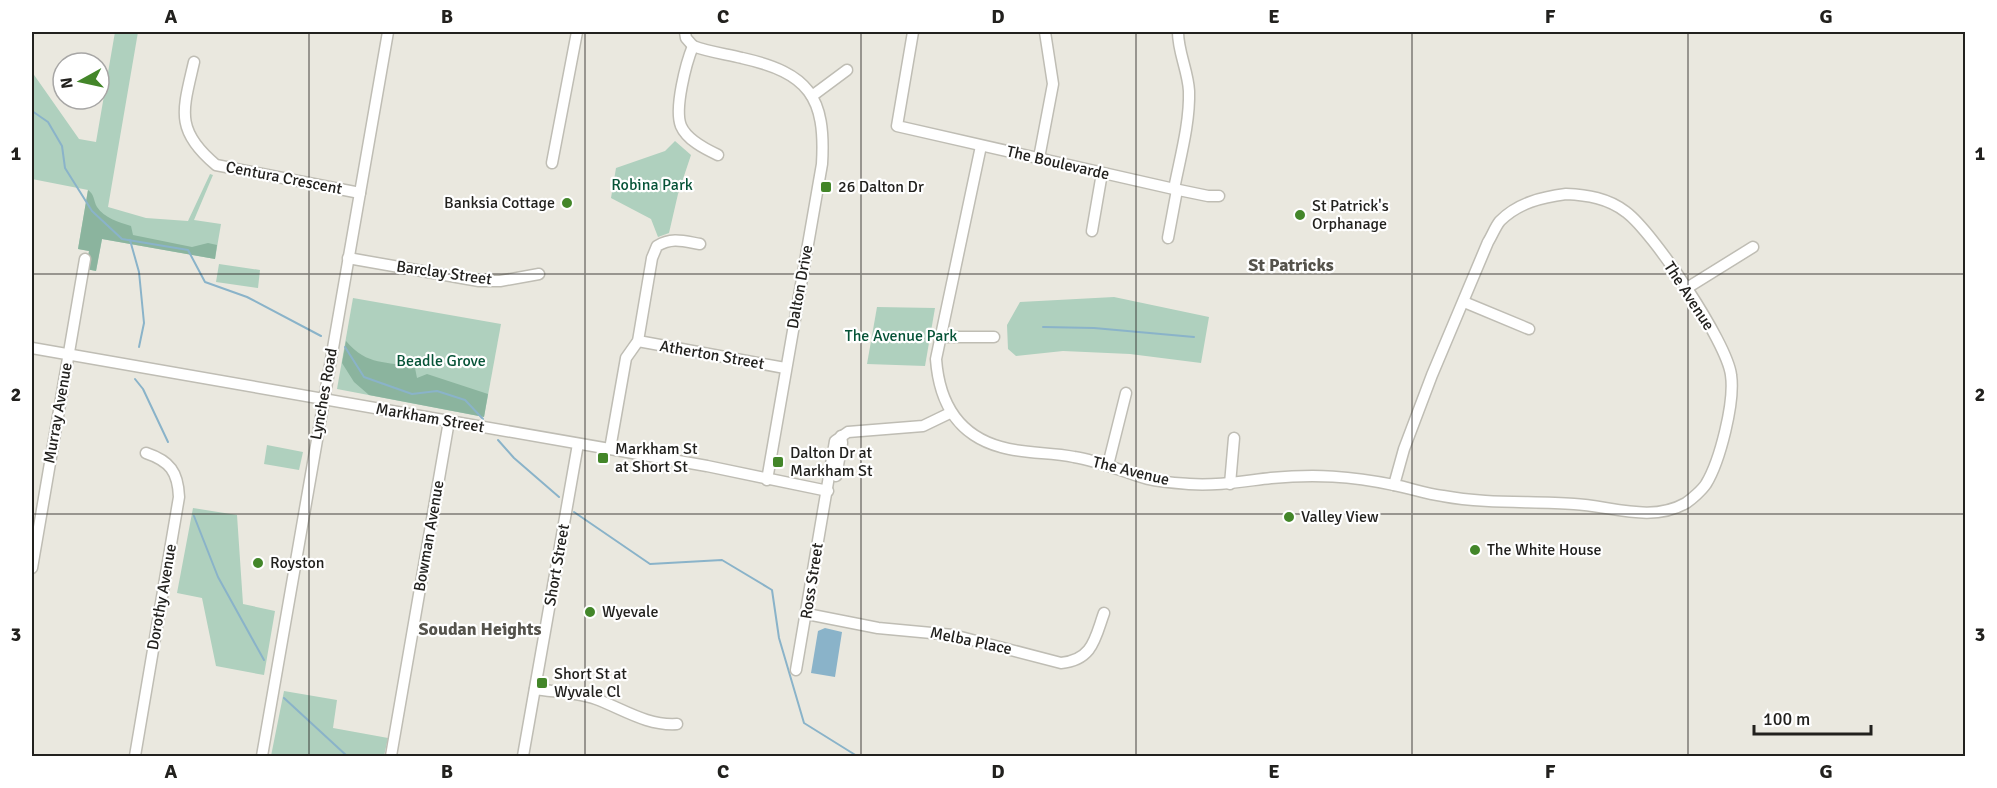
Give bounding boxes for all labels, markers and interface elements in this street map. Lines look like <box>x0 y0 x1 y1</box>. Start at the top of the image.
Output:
text: A <box>165 4 178 29</box>
text: B <box>441 4 453 29</box>
text: C <box>717 4 729 29</box>
text: D <box>991 4 1005 29</box>
text: E <box>1268 4 1280 29</box>
text: F <box>1545 4 1556 29</box>
text: G <box>1819 4 1833 29</box>
north arrow <box>51 51 111 111</box>
text: N <box>56 76 78 90</box>
text: 1 <box>11 141 22 166</box>
street label: The Boulevarde <box>1005 141 1111 185</box>
text: 1 <box>1975 141 1986 166</box>
street label: Centura Crescent <box>224 157 344 199</box>
park label: Robina Park <box>611 175 693 195</box>
place label: 26 Dalton Dr <box>838 177 924 197</box>
marker: 26 Dalton Dr <box>819 180 833 194</box>
place label: Banksia Cottage <box>444 193 555 213</box>
marker: Banksia Cottage <box>560 196 574 210</box>
place label: St Patrick's Orphanage <box>1312 196 1389 234</box>
marker: St Patrick's Orphanage <box>1293 208 1307 222</box>
street label: Dalton Drive <box>783 244 817 330</box>
district label: St Patricks <box>1248 254 1334 276</box>
street label: Barclay Street <box>395 256 493 290</box>
street label: The Avenue <box>1659 258 1719 334</box>
park label: The Avenue Park <box>845 326 957 346</box>
street label: Atherton Street <box>658 336 766 374</box>
street label: Lynches Road <box>306 347 342 441</box>
park label: Beadle Grove <box>396 351 486 371</box>
street label: Murray Avenue <box>39 361 77 465</box>
text: 2 <box>11 382 21 407</box>
text: 2 <box>1975 382 1985 407</box>
street label: Markham Street <box>374 399 486 437</box>
place label: Markham St at Short St <box>615 439 698 477</box>
place label: Dalton Dr at Markham St <box>790 443 873 481</box>
marker: Markham St at Short St <box>596 451 610 465</box>
street label: The Avenue <box>1091 452 1171 490</box>
marker: Dalton Dr at Markham St <box>771 455 785 469</box>
street label: Bowman Avenue <box>409 479 449 593</box>
place label: Valley View <box>1301 507 1379 527</box>
marker: Valley View <box>1282 510 1296 524</box>
street label: Short Street <box>540 522 574 608</box>
place label: The White House <box>1487 540 1602 560</box>
street label: Ross Street <box>796 541 828 621</box>
street label: Dorothy Avenue <box>143 542 181 652</box>
marker: The White House <box>1468 543 1482 557</box>
place label: Royston <box>270 553 324 573</box>
marker: Royston <box>251 556 265 570</box>
place label: Wyevale <box>602 602 659 622</box>
marker: Wyevale <box>583 605 597 619</box>
district label: Soudan Heights <box>419 618 541 640</box>
text: 3 <box>11 622 21 647</box>
text: 3 <box>1975 622 1985 647</box>
street label: Melba Place <box>928 623 1014 659</box>
place label: Short St at Wyvale Cl <box>554 664 627 702</box>
marker: Short St at Wyvale Cl <box>535 676 549 690</box>
scale bar <box>1754 698 1871 736</box>
text: 100 m <box>1763 708 1810 730</box>
text: A <box>165 759 178 784</box>
text: B <box>441 759 453 784</box>
text: C <box>717 759 729 784</box>
text: D <box>991 759 1005 784</box>
text: E <box>1268 759 1280 784</box>
text: F <box>1545 759 1556 784</box>
text: G <box>1819 759 1833 784</box>

